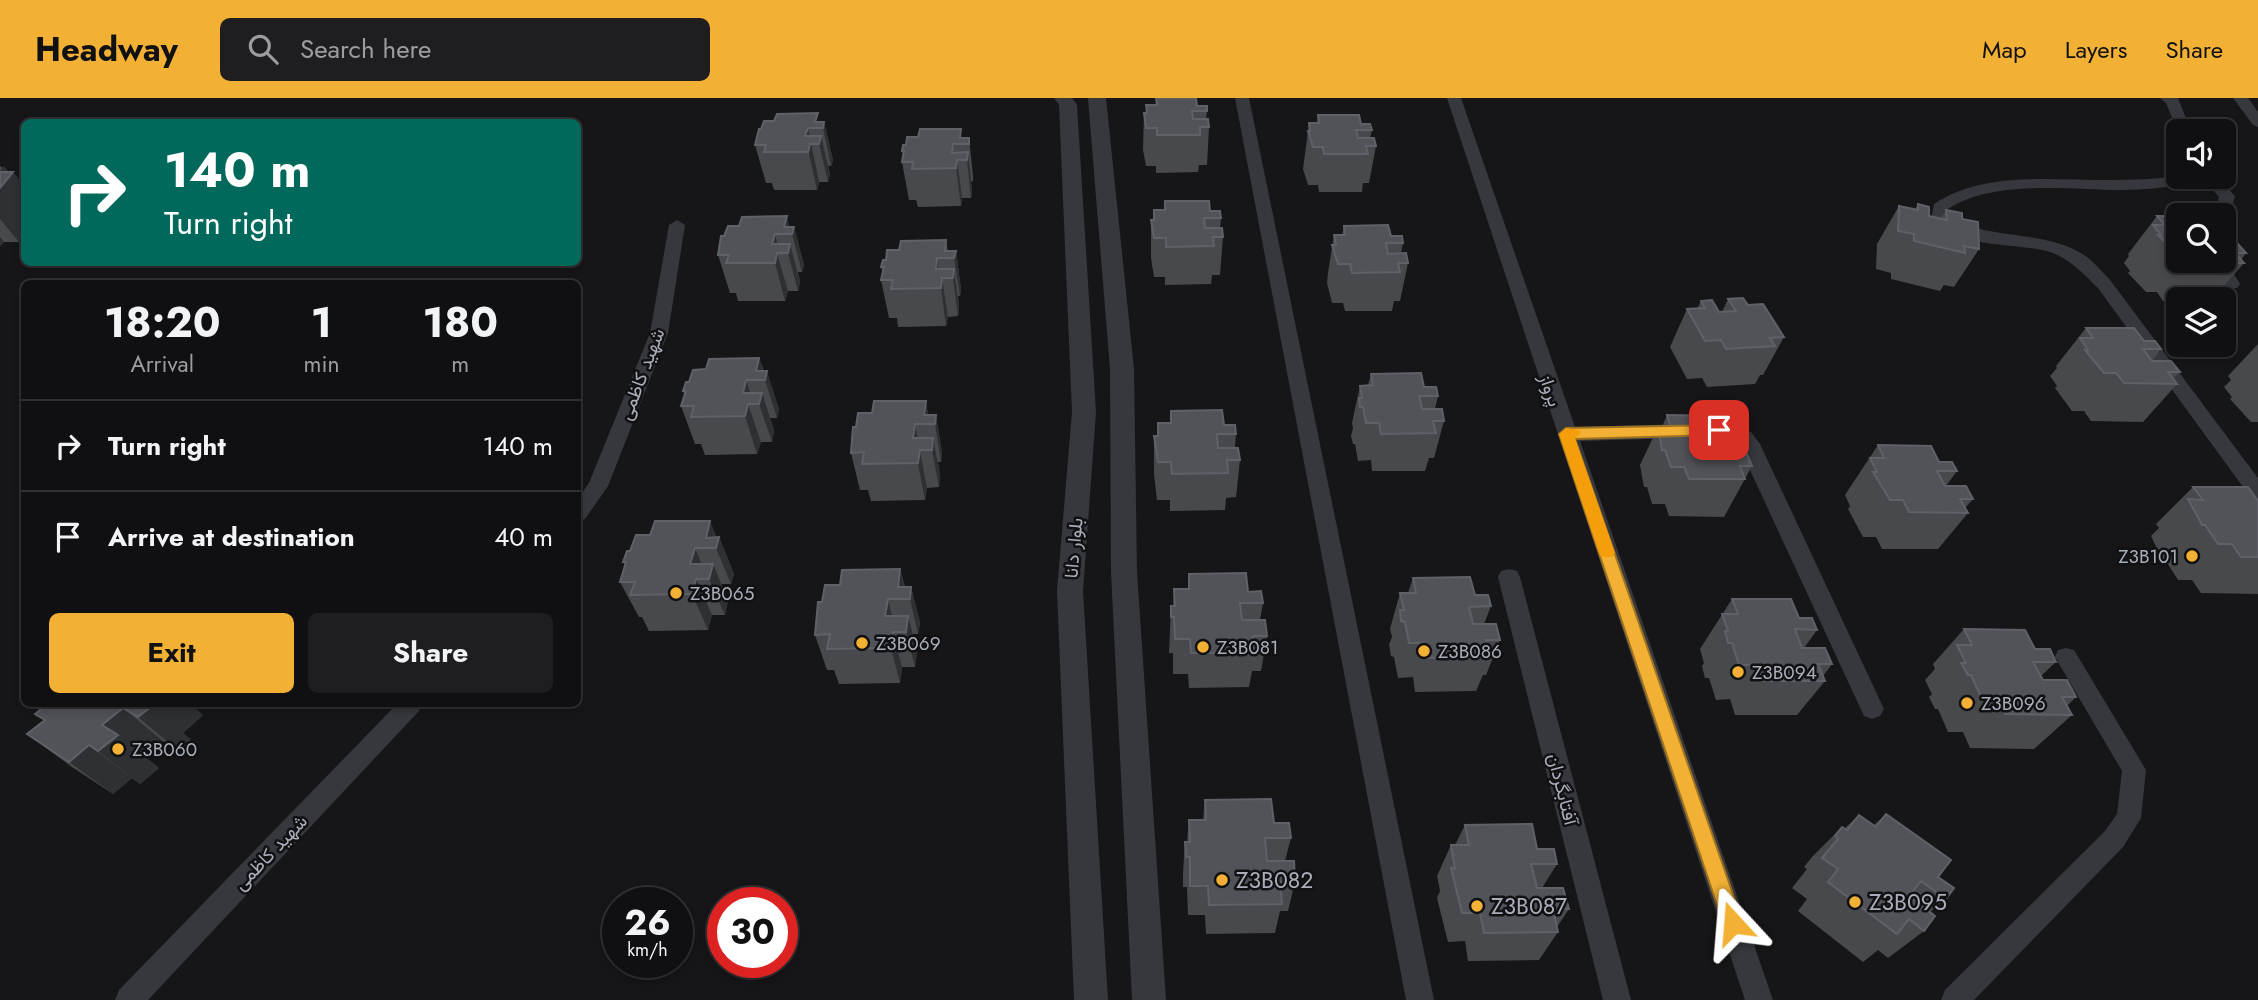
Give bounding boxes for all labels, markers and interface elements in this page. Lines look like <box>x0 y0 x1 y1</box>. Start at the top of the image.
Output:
search box <box>220 18 710 81</box>
text: Headway <box>35 26 178 73</box>
icon: search <box>244 30 282 68</box>
text: Search here <box>300 30 431 68</box>
text: Map <box>1982 32 2027 67</box>
text: Layers <box>2065 32 2127 67</box>
text: Share <box>2165 32 2223 67</box>
map controls <box>2166 119 2236 357</box>
button: sound <box>2166 119 2236 189</box>
text: 140 m <box>164 135 310 205</box>
icon: right <box>49 147 140 238</box>
text: Turn right <box>164 200 293 246</box>
button: search <box>2166 203 2236 273</box>
button: layers <box>2166 287 2236 357</box>
text: 18:20 <box>104 292 221 353</box>
text: 1 <box>311 292 332 353</box>
text: 180 <box>423 292 498 353</box>
street label: شهید کاظمی <box>612 324 671 424</box>
text: Arrival <box>131 347 194 381</box>
text: min <box>304 347 340 381</box>
text: m <box>451 347 469 381</box>
street label: پرواز <box>1532 369 1569 410</box>
pin <box>1689 400 1749 460</box>
icon: arrive <box>1700 411 1738 449</box>
icon: right <box>49 427 87 465</box>
text: Turn right <box>108 427 226 465</box>
text: 140 m <box>482 427 553 465</box>
street label: بلوار دانا <box>1057 517 1090 579</box>
icon: arrive <box>49 518 87 556</box>
text: Arrive at destination <box>108 518 355 556</box>
text: 40 m <box>494 518 553 556</box>
place label: Z3B101 <box>2118 543 2178 570</box>
marker: Z3B101 <box>2184 548 2200 564</box>
place label: Z3B065 <box>690 580 754 607</box>
marker: Z3B065 <box>668 585 684 601</box>
button: Exit <box>49 613 294 693</box>
button: Share <box>308 613 553 693</box>
place label: Z3B069 <box>876 630 941 657</box>
place label: Z3B081 <box>1217 634 1279 661</box>
marker: Z3B069 <box>854 635 870 651</box>
place label: Z3B086 <box>1438 638 1502 665</box>
marker: Z3B081 <box>1195 639 1211 655</box>
marker: Z3B086 <box>1416 643 1432 659</box>
place label: Z3B094 <box>1752 659 1817 686</box>
marker: Z3B094 <box>1730 664 1746 680</box>
place label: Z3B096 <box>1981 690 2046 717</box>
marker: Z3B096 <box>1959 695 1975 711</box>
place label: Z3B060 <box>132 736 197 763</box>
marker: Z3B060 <box>110 741 126 757</box>
street label: آفتابگردان <box>1541 751 1585 829</box>
street label: شهید کاظمی <box>227 808 314 896</box>
place label: Z3B082 <box>1236 863 1313 897</box>
marker: Z3B082 <box>1214 872 1230 888</box>
place label: Z3B095 <box>1869 885 1947 919</box>
position arrow <box>1696 886 1770 960</box>
speed limit sign: 30 <box>707 887 798 978</box>
place label: Z3B087 <box>1491 889 1567 923</box>
marker: Z3B095 <box>1847 894 1863 910</box>
text: 26 <box>624 898 671 948</box>
marker: Z3B087 <box>1469 898 1485 914</box>
text: km/h <box>627 937 668 963</box>

